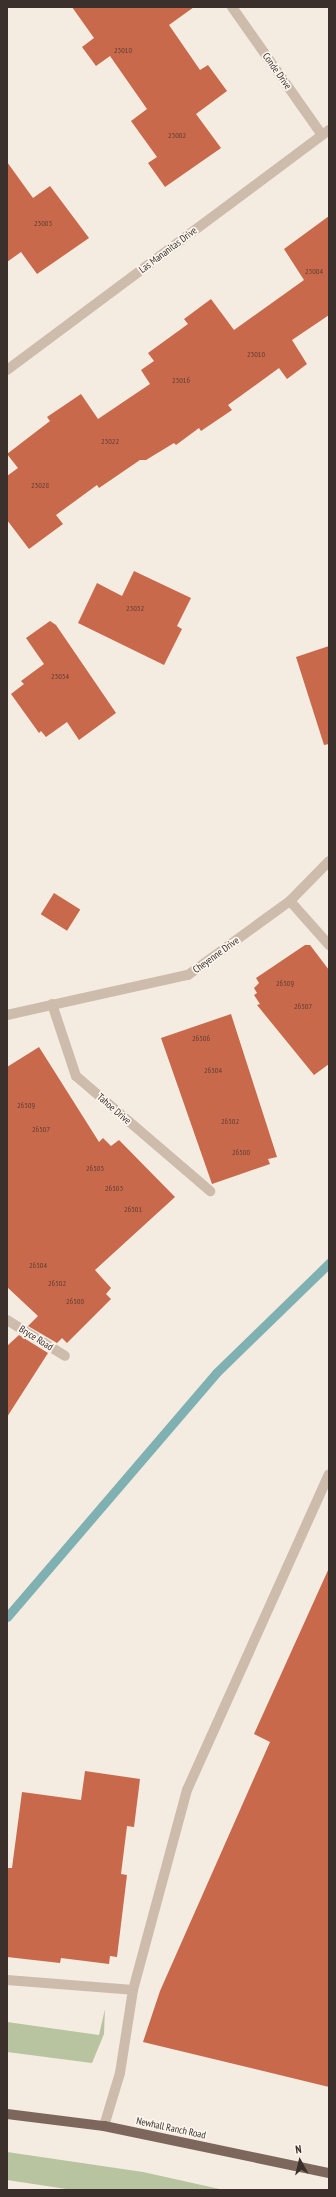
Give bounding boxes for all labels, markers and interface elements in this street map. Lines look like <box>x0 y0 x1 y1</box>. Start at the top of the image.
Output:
house number: 23010 <box>114 46 132 56</box>
street label: Conde Drive <box>260 50 294 92</box>
house number: 23002 <box>168 131 186 141</box>
house number: 23003 <box>34 219 52 229</box>
street label: Las Mananitas Drive <box>137 224 199 276</box>
house number: 23004 <box>305 267 323 277</box>
house number: 23010 <box>247 350 265 360</box>
house number: 23016 <box>172 376 190 386</box>
house number: 23022 <box>101 437 119 447</box>
house number: 23028 <box>31 481 49 491</box>
house number: 23032 <box>126 604 144 614</box>
house number: 23034 <box>51 672 69 682</box>
street label: Cheyenne Drive <box>191 934 241 976</box>
house number: 26509 <box>276 979 294 989</box>
house number: 26507 <box>294 1002 312 1012</box>
house number: 26506 <box>192 1034 210 1044</box>
house number: 26504 <box>204 1066 222 1076</box>
street label: Tahoe Drive <box>95 1091 133 1127</box>
house number: 26509 <box>17 1101 35 1111</box>
house number: 26502 <box>221 1117 239 1127</box>
house number: 26507 <box>32 1125 50 1135</box>
house number: 26500 <box>232 1148 250 1158</box>
house number: 26505 <box>86 1164 104 1174</box>
house number: 26503 <box>105 1184 123 1194</box>
house number: 26501 <box>124 1205 142 1215</box>
house number: 26504 <box>29 1261 47 1271</box>
house number: 26502 <box>48 1279 66 1289</box>
house number: 26500 <box>66 1297 84 1307</box>
street label: Bryce Road <box>17 1323 55 1353</box>
street label: Newhall Ranch Road <box>135 2115 207 2141</box>
north arrow <box>280 2141 320 2181</box>
text: N <box>294 2142 302 2156</box>

